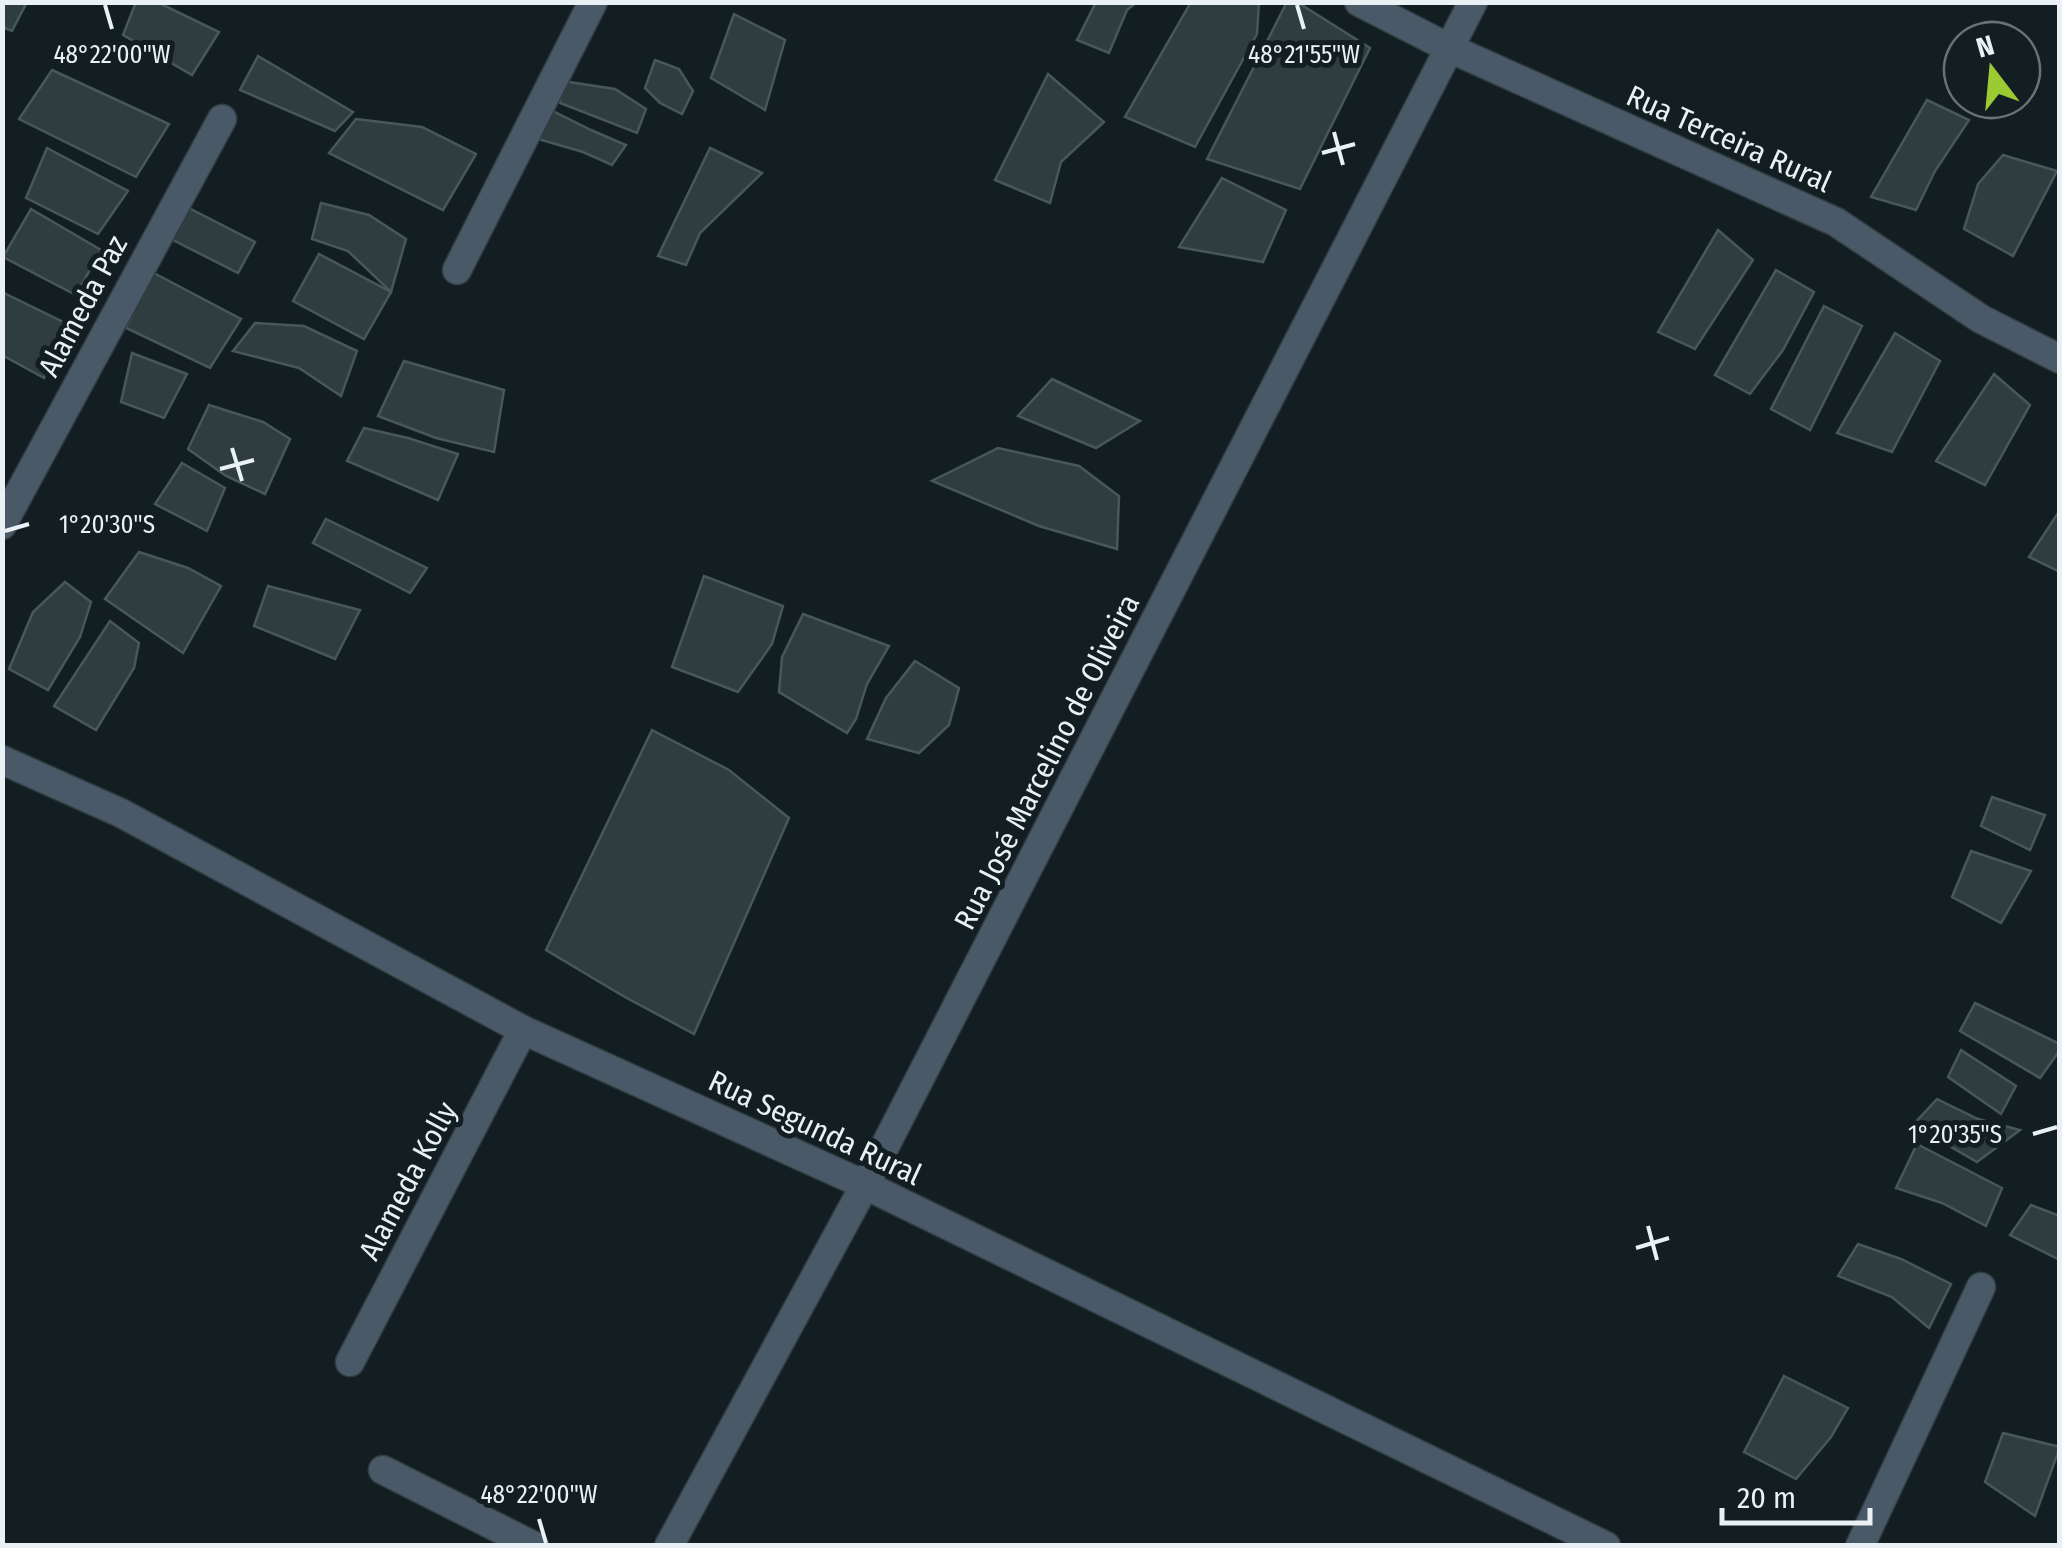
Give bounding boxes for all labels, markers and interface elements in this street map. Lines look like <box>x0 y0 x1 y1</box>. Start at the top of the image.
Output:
north arrow <box>1942 20 2042 120</box>
text: N <box>1973 28 1998 65</box>
text: 48°22'00"W <box>53 40 171 70</box>
text: 48°21'55"W <box>1248 40 1360 70</box>
street label: Rua Terceira Rural <box>1621 78 1837 200</box>
street label: Alameda Paz <box>31 229 135 383</box>
text: 1°20'30"S <box>59 510 155 540</box>
street label: Rua José Marcelino de Oliveira <box>947 588 1147 936</box>
street label: Rua Segunda Rural <box>703 1063 927 1193</box>
street label: Alameda Kolly <box>351 1095 465 1266</box>
text: 1°20'35"S <box>1908 1120 2002 1150</box>
scale bar <box>1722 1463 1870 1525</box>
text: 48°22'00"W <box>480 1480 598 1510</box>
text: 20 m <box>1737 1480 1796 1516</box>

